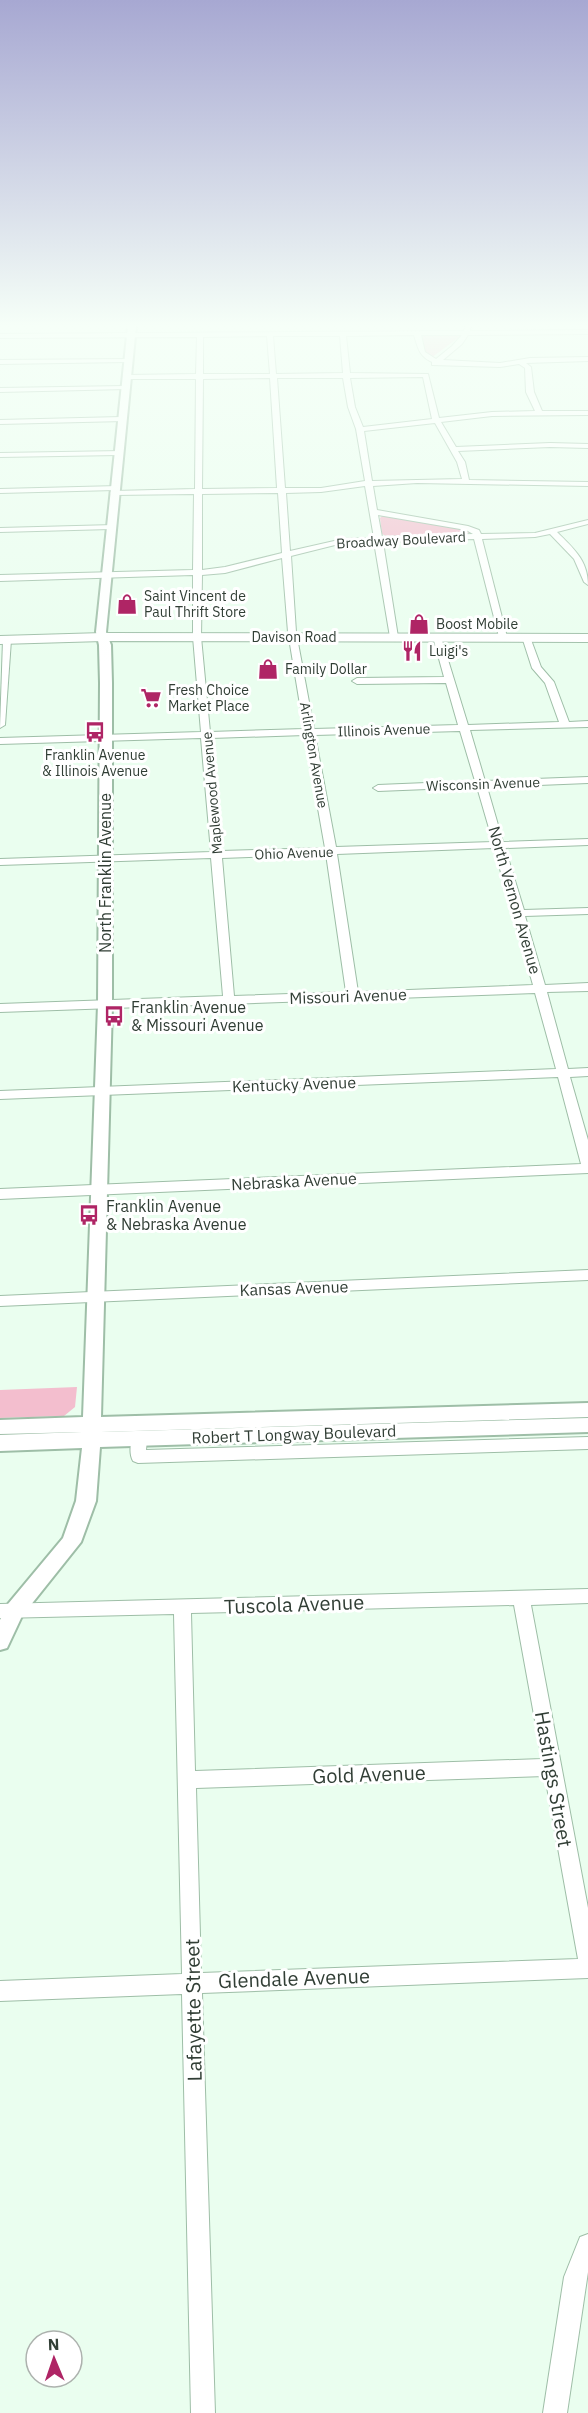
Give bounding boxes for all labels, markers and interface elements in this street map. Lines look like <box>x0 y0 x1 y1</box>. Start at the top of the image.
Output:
street label: Broadway Boulevard <box>336 528 466 552</box>
place label: Saint Vincent de Paul Thrift Store <box>144 587 246 621</box>
shop icon: Saint Vincent de Paul Thrift Store <box>115 592 139 616</box>
shop icon: Boost Mobile <box>407 612 431 636</box>
place label: Boost Mobile <box>436 615 518 633</box>
street label: Davison Road <box>251 628 337 646</box>
restaurant icon: Luigi's <box>400 639 424 663</box>
place label: Luigi's <box>429 642 469 660</box>
shop icon: Family Dollar <box>256 657 280 681</box>
place label: Family Dollar <box>285 660 367 678</box>
place label: Fresh Choice Market Place <box>168 681 250 715</box>
supermarket icon: Fresh Choice Market Place <box>139 686 163 710</box>
street label: Arlington Avenue <box>296 701 332 810</box>
street label: Illinois Avenue <box>337 719 431 741</box>
bus stop icon: Franklin Avenue & Illinois Avenue <box>83 720 107 744</box>
street label: Maplewood Avenue <box>198 731 226 855</box>
place label: Franklin Avenue & Illinois Avenue <box>42 746 148 780</box>
street label: Wisconsin Avenue <box>426 773 541 795</box>
street label: North Franklin Avenue <box>95 793 115 953</box>
street label: North Vernon Avenue <box>484 824 546 976</box>
street label: Ohio Avenue <box>254 843 334 863</box>
street label: Missouri Avenue <box>289 984 407 1008</box>
place label: Franklin Avenue & Missouri Avenue <box>131 997 264 1035</box>
bus stop icon: Franklin Avenue & Missouri Avenue <box>102 1004 126 1028</box>
street label: Kentucky Avenue <box>232 1072 357 1096</box>
street label: Nebraska Avenue <box>231 1168 357 1194</box>
place label: Franklin Avenue & Nebraska Avenue <box>106 1196 247 1234</box>
bus stop icon: Franklin Avenue & Nebraska Avenue <box>77 1203 101 1227</box>
street label: Kansas Avenue <box>239 1276 349 1300</box>
street label: Robert T Longway Boulevard <box>191 1420 397 1448</box>
street label: Tuscola Avenue <box>223 1588 365 1620</box>
street label: Hastings Street <box>529 1709 579 1849</box>
street label: Gold Avenue <box>312 1759 426 1789</box>
street label: Lafayette Street <box>178 1938 208 2082</box>
street label: Glendale Avenue <box>218 1962 370 1994</box>
north arrow <box>24 2329 84 2389</box>
text: N <box>47 2334 60 2354</box>

